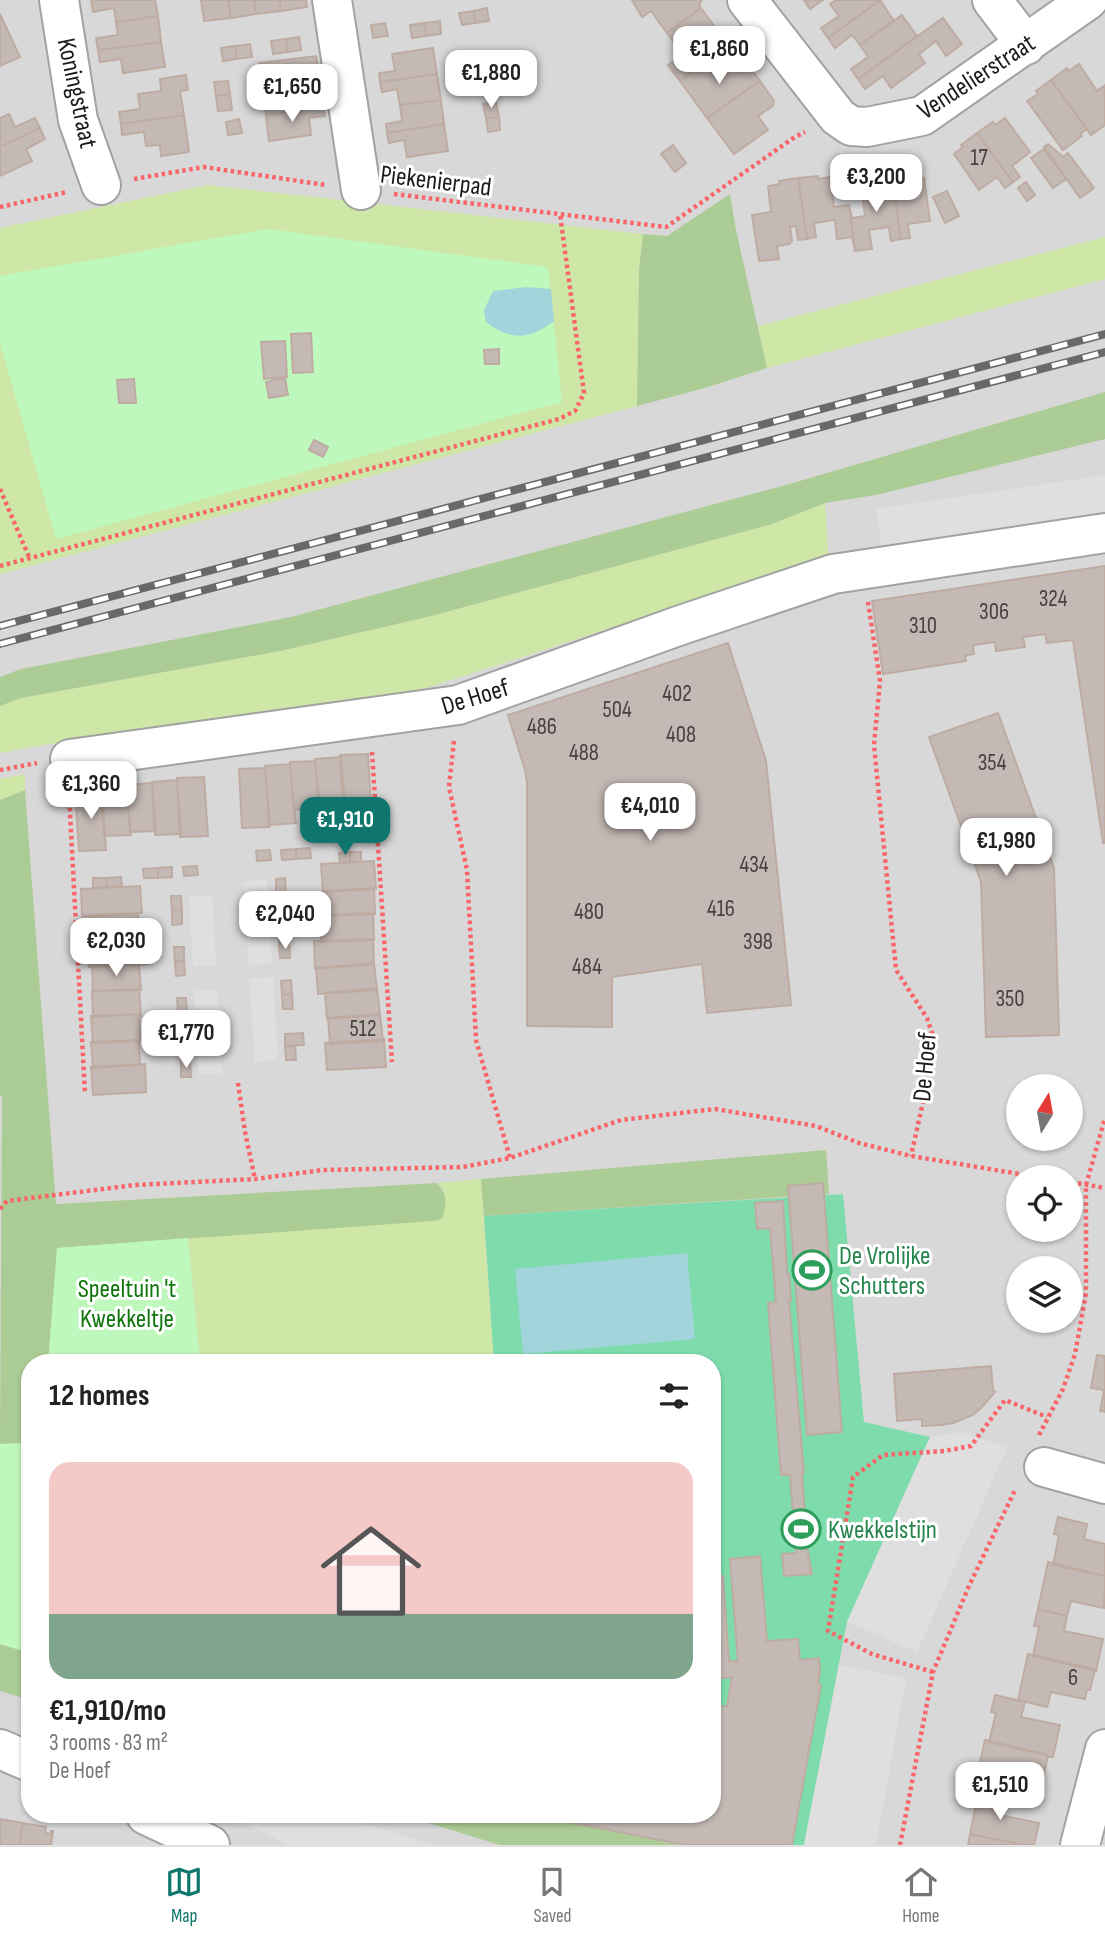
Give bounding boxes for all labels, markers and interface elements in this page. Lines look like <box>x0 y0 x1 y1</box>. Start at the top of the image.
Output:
pin: €1,860 <box>662 27 776 86</box>
street label: Vendelierstraat <box>912 28 1041 127</box>
street label: Koningstraat <box>50 35 103 151</box>
text: €1,860 <box>689 35 749 63</box>
pin: €1,880 <box>434 50 548 110</box>
text: €1,880 <box>461 59 521 87</box>
pin: €1,650 <box>235 64 349 124</box>
text: €1,650 <box>263 73 321 101</box>
house number: 17 <box>970 144 988 172</box>
pin: €3,200 <box>819 154 933 214</box>
street label: Piekenierpad <box>378 159 493 204</box>
text: €3,200 <box>846 163 906 191</box>
house number: 324 <box>1039 585 1068 613</box>
house number: 306 <box>979 598 1009 626</box>
house number: 310 <box>909 612 937 640</box>
street label: De Hoef <box>438 672 514 722</box>
house number: 402 <box>662 680 692 708</box>
house number: 504 <box>602 696 632 724</box>
house number: 486 <box>527 713 557 741</box>
house number: 408 <box>666 721 696 749</box>
house number: 488 <box>569 739 599 767</box>
house number: 354 <box>978 749 1007 777</box>
pin: €1,360 <box>34 762 148 821</box>
text: €1,360 <box>62 770 120 798</box>
pin: €4,010 <box>593 784 707 843</box>
text: €4,010 <box>620 792 680 820</box>
pin: €1,910 <box>288 798 402 857</box>
text: €1,910 <box>316 806 374 834</box>
pin: €1,980 <box>949 818 1063 878</box>
text: €1,980 <box>976 827 1036 855</box>
house number: 434 <box>739 851 769 879</box>
pin: €2,040 <box>228 892 342 951</box>
house number: 416 <box>707 895 735 923</box>
house number: 480 <box>574 898 604 926</box>
text: €2,040 <box>255 900 315 928</box>
pin: €2,030 <box>59 918 173 978</box>
text: €2,030 <box>86 927 146 955</box>
house number: 398 <box>743 928 773 956</box>
house number: 484 <box>572 953 602 981</box>
house number: 350 <box>995 985 1025 1013</box>
pin: €1,770 <box>129 1010 243 1070</box>
house number: 512 <box>349 1015 377 1043</box>
text: €1,770 <box>157 1019 215 1047</box>
street label: De Hoef <box>907 1031 944 1103</box>
north arrow <box>1006 1074 1083 1152</box>
map controls <box>1006 1074 1083 1333</box>
button: locate <box>1006 1165 1083 1242</box>
place label: De Vrolijke Schutters <box>839 1241 930 1302</box>
sports icon: De Vrolijke Schutters <box>791 1249 833 1291</box>
button: layers <box>1006 1256 1083 1333</box>
park label: Speeltuin 't Kwekkeltje <box>78 1274 176 1335</box>
icon: filters <box>655 1377 693 1415</box>
text: 12 homes <box>49 1378 150 1414</box>
icon: home <box>308 1508 434 1634</box>
sports icon: Kwekkelstijn <box>780 1508 822 1550</box>
place label: Kwekkelstijn <box>828 1515 937 1546</box>
house number: 6 <box>1068 1664 1078 1692</box>
text: €1,910/mo <box>49 1693 166 1729</box>
text: 3 rooms · 83 m² <box>49 1729 168 1757</box>
text: De Hoef <box>49 1757 110 1785</box>
pin: €1,510 <box>943 1762 1057 1822</box>
text: €1,510 <box>971 1771 1029 1799</box>
tab: Map <box>165 1863 203 1928</box>
tab: Saved <box>533 1863 572 1928</box>
tab: Home <box>902 1863 940 1928</box>

